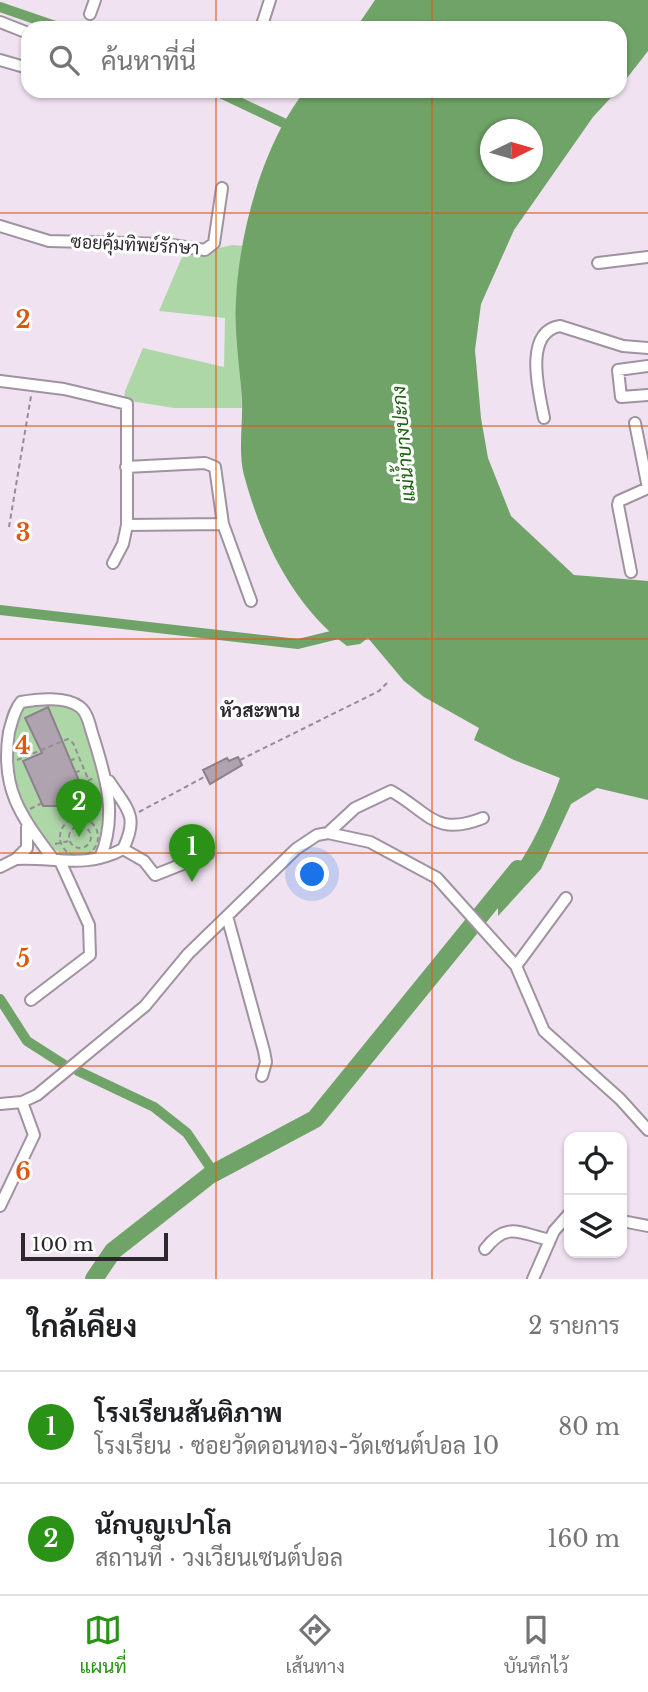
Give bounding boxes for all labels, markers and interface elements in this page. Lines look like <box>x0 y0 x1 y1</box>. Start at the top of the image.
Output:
search box <box>21 21 627 98</box>
icon: search <box>45 41 83 79</box>
text: ค้นหาที่นี่ <box>101 45 196 77</box>
north arrow <box>480 119 543 182</box>
street label: ซอยคุ้มทิพย์รักษา <box>70 229 200 260</box>
text: 2 <box>16 306 30 334</box>
water label: แม่น้ำบางปะกง <box>383 385 420 503</box>
text: 3 <box>16 519 30 547</box>
district label: หัวสะพาน <box>220 699 300 722</box>
text: 4 <box>15 732 31 760</box>
pin: 2 <box>56 779 102 837</box>
pin: 1 <box>169 824 215 882</box>
your location <box>295 857 329 891</box>
text: 5 <box>16 945 30 973</box>
map controls <box>564 1132 627 1258</box>
button: locate <box>564 1132 627 1195</box>
text: 6 <box>15 1158 31 1186</box>
button: layers <box>564 1195 627 1258</box>
scale bar <box>21 1230 168 1262</box>
text: 100 m <box>32 1233 93 1256</box>
text: ใกล้เคียง <box>28 1308 137 1345</box>
text: 2 รายการ <box>528 1312 620 1340</box>
text: โรงเรียนสันติภาพ <box>95 1397 282 1429</box>
text: 1 <box>46 1413 56 1441</box>
text: 80 m <box>558 1413 620 1441</box>
text: โรงเรียน · ซอยวัดดอนทอง-วัดเซนต์ปอล 10 <box>95 1432 499 1460</box>
text: นักบุญเปาโล <box>95 1509 232 1541</box>
text: 2 <box>44 1525 58 1553</box>
text: 160 m <box>547 1525 620 1553</box>
text: สถานที่ · วงเวียนเซนต์ปอล <box>95 1544 343 1572</box>
tab: แผนที่ <box>79 1611 127 1678</box>
tab: เส้นทาง <box>286 1611 345 1678</box>
tab: บันทึกไว้ <box>504 1611 569 1678</box>

